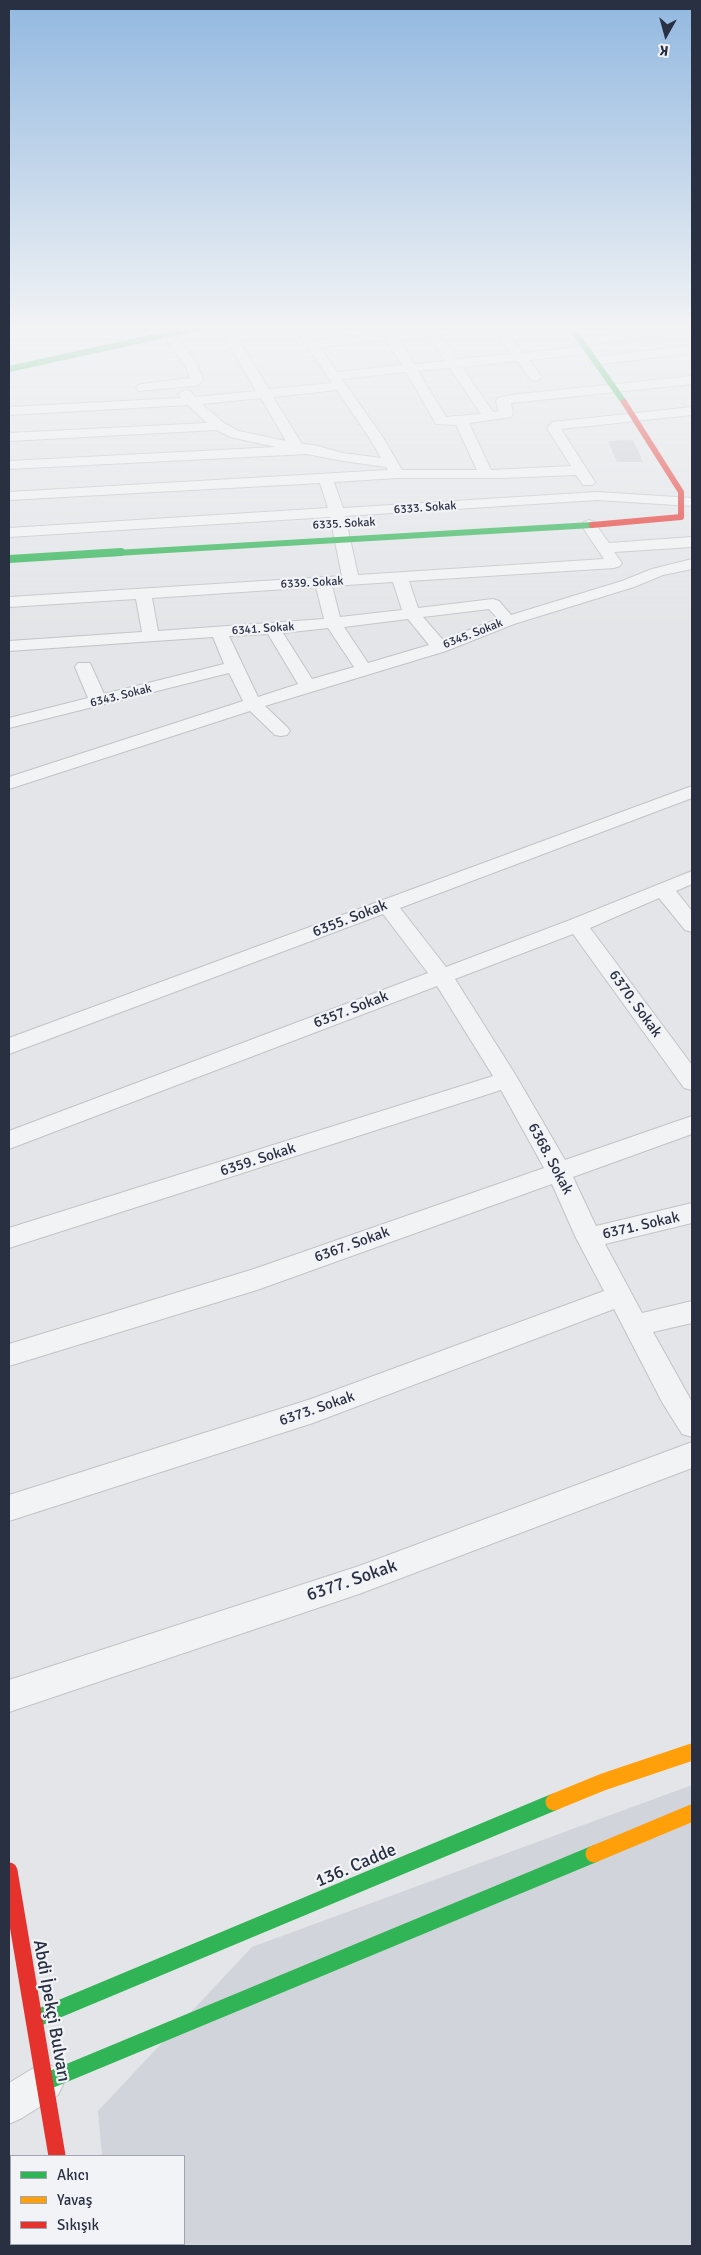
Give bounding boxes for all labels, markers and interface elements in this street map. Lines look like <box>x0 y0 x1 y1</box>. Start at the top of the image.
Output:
north arrow <box>641 10 691 60</box>
text: K <box>659 41 669 59</box>
street label: 6333. Sokak <box>393 499 457 517</box>
street label: 6335. Sokak <box>312 515 376 533</box>
street label: 6339. Sokak <box>280 574 344 592</box>
street label: 6345. Sokak <box>441 616 505 652</box>
street label: 6341. Sokak <box>231 620 295 638</box>
street label: 6343. Sokak <box>89 681 153 711</box>
street label: 6355. Sokak <box>310 897 390 941</box>
street label: 6370. Sokak <box>605 967 665 1041</box>
street label: 6357. Sokak <box>311 988 391 1032</box>
street label: 6368. Sokak <box>524 1120 576 1198</box>
street label: 6359. Sokak <box>218 1139 298 1181</box>
street label: 6371. Sokak <box>601 1208 681 1244</box>
street label: 6367. Sokak <box>312 1223 392 1267</box>
street label: 6373. Sokak <box>277 1388 357 1430</box>
street label: 6377. Sokak <box>304 1555 400 1607</box>
street label: 136. Cadde <box>312 1839 400 1893</box>
street label: Abdi İpekçi Bulvarı <box>28 1938 74 2084</box>
legend <box>10 2155 185 2245</box>
text: Akıcı <box>57 2166 89 2184</box>
text: Yavaş <box>57 2191 92 2209</box>
text: Sıkışık <box>57 2216 99 2234</box>

